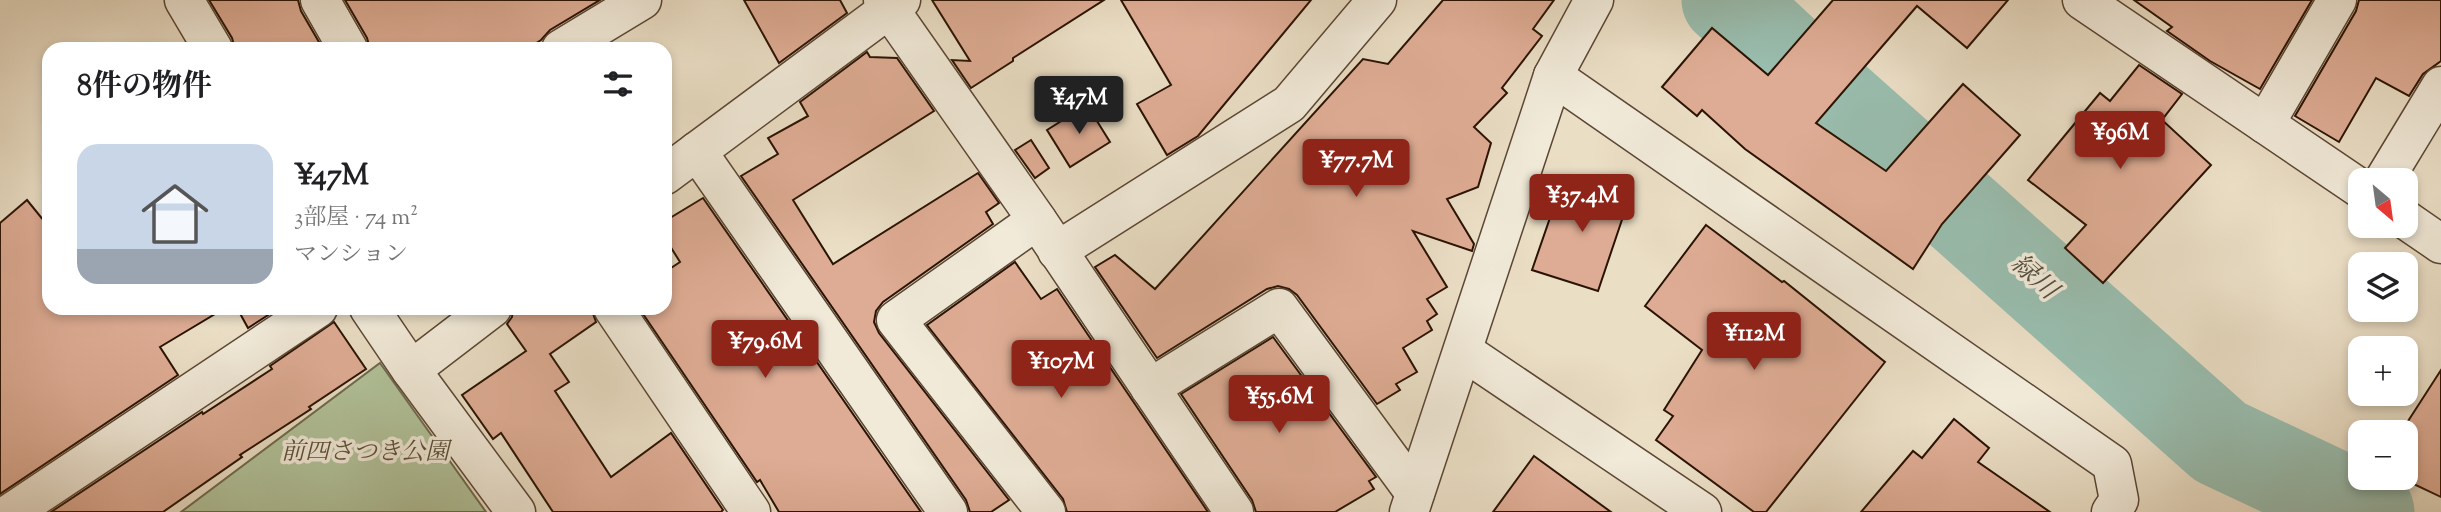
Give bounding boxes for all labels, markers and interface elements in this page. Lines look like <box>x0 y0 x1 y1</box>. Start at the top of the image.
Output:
icon: filters <box>599 65 637 103</box>
text: 8件の物件 <box>77 66 212 109</box>
pin: ¥47M <box>1038 76 1120 136</box>
text: ¥47M <box>1050 82 1108 115</box>
pin: ¥96M <box>2079 111 2161 171</box>
text: ¥96M <box>2091 117 2149 150</box>
pin: ¥77.7M <box>1299 140 1413 199</box>
text: ¥77.7M <box>1319 145 1393 178</box>
text: ¥47M <box>294 155 369 198</box>
north arrow <box>2348 168 2418 238</box>
map controls <box>2348 168 2418 490</box>
icon: home <box>133 172 217 256</box>
pin: ¥37.4M <box>1525 174 1639 234</box>
text: ¥37.4M <box>1545 180 1619 213</box>
text: 3部屋 · 74 m² <box>294 202 418 235</box>
text: マンション <box>294 239 408 272</box>
water label: 緑川 <box>2002 247 2067 311</box>
button: layers <box>2348 252 2418 322</box>
pin: ¥112M <box>1705 312 1803 372</box>
text: ¥112M <box>1723 318 1785 351</box>
pin: ¥79.6M <box>708 320 822 380</box>
text: ¥79.6M <box>728 326 802 359</box>
button: + <box>2348 336 2418 406</box>
pin: ¥107M <box>1012 340 1110 400</box>
text: ¥107M <box>1028 346 1094 379</box>
pin: ¥55.6M <box>1222 376 1336 435</box>
text: ¥55.6M <box>1245 381 1313 414</box>
button: − <box>2348 420 2418 490</box>
park label: 前四さつき公園 <box>281 436 453 470</box>

